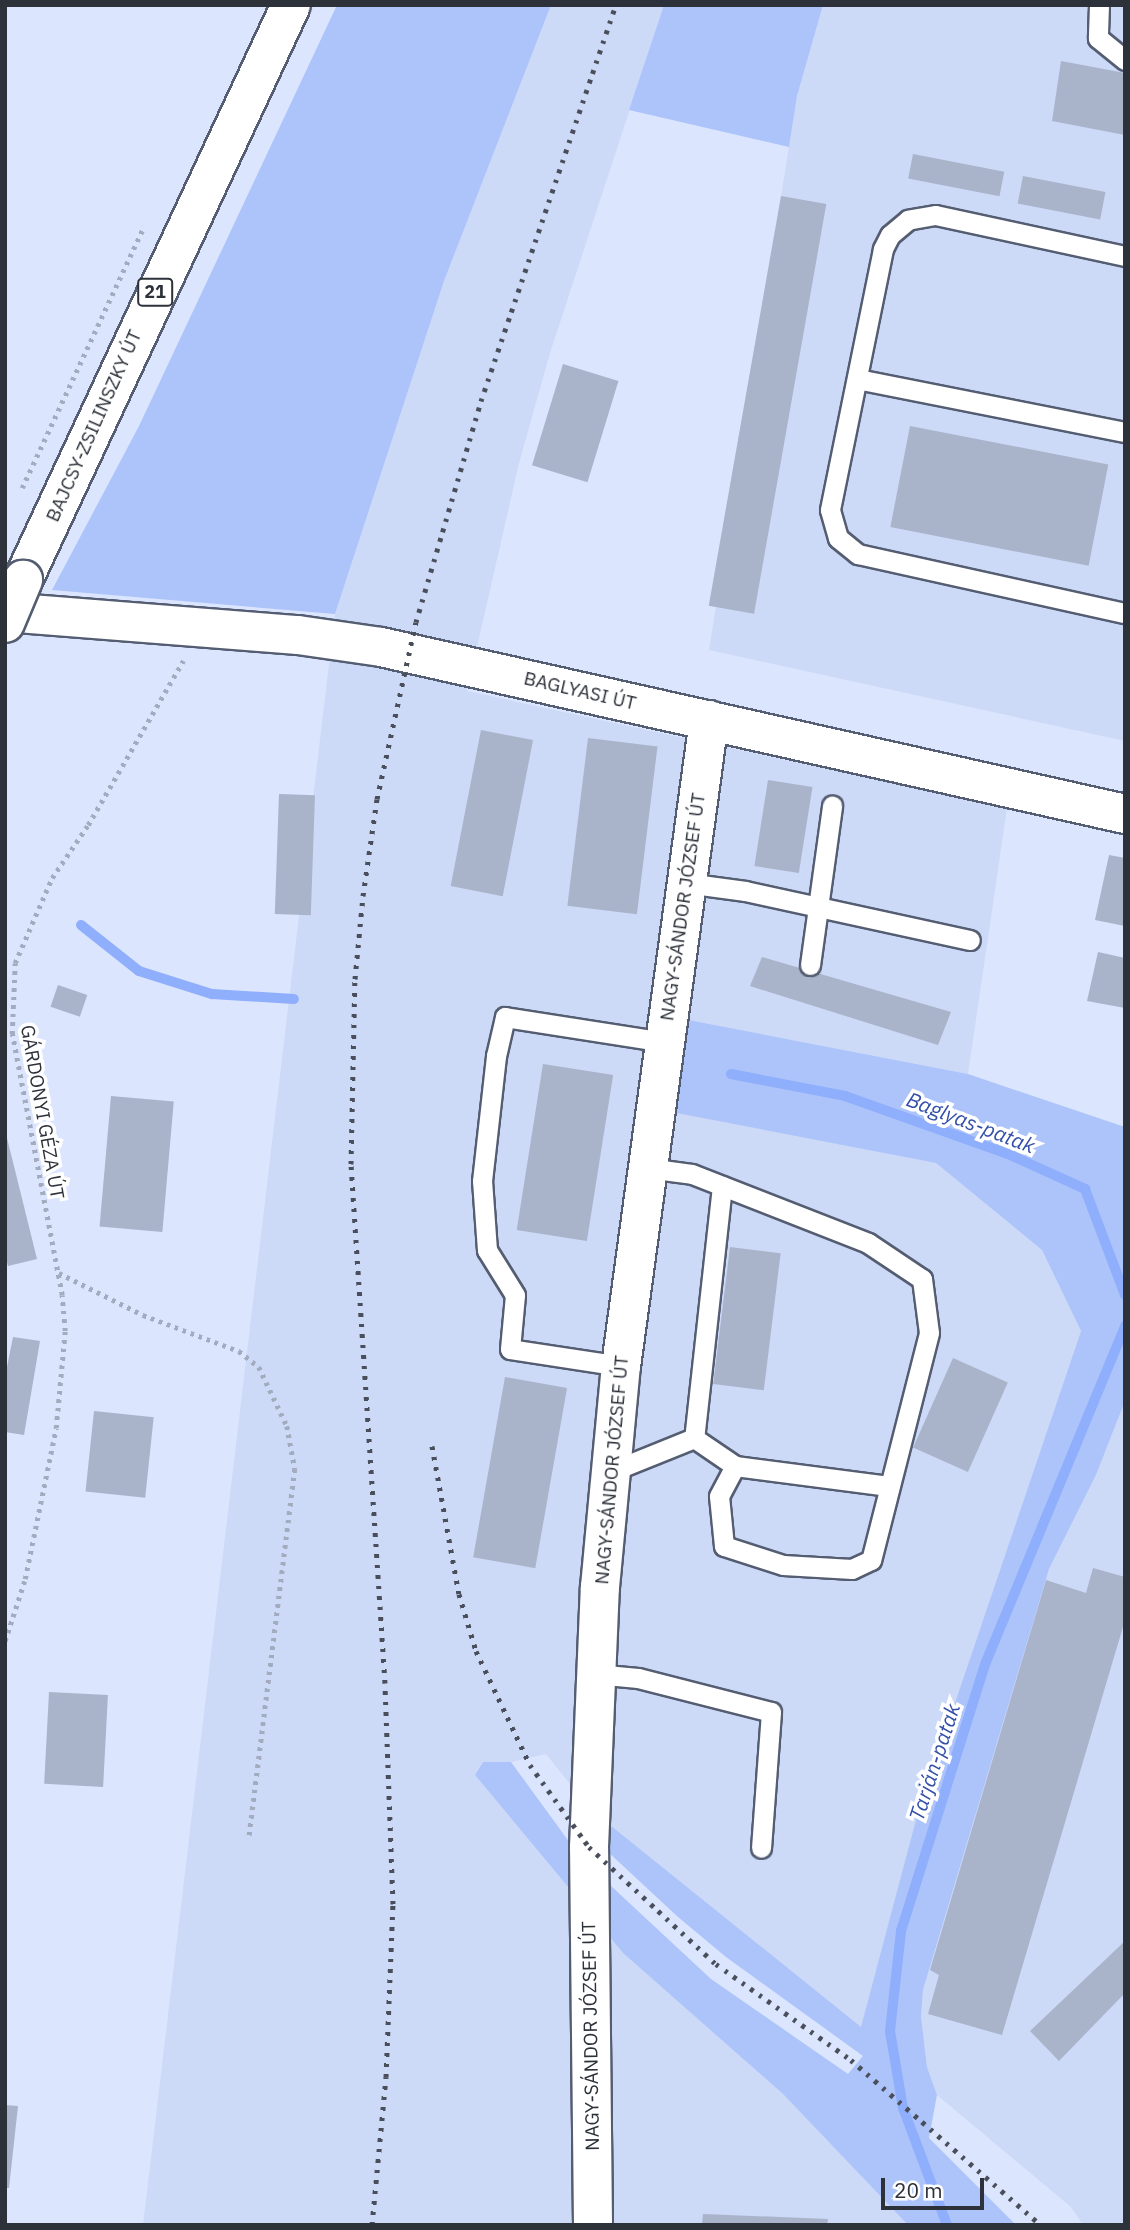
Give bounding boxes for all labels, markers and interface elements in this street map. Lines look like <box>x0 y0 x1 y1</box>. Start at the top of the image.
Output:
road number: 21 <box>136 278 174 306</box>
street label: BAJCSY-ZSILINSZKY ÚT <box>41 327 147 525</box>
street label: BAGLYASI ÚT <box>522 667 638 715</box>
street label: NAGY-SÁNDOR JÓZSEF ÚT <box>656 792 710 1022</box>
street label: GÁRDONYI GÉZA ÚT <box>15 1023 69 1201</box>
water label: Baglyas-patak <box>903 1086 1039 1158</box>
street label: NAGY-SÁNDOR JÓZSEF ÚT <box>591 1355 633 1585</box>
water label: Tarján-patak <box>903 1700 965 1824</box>
street label: NAGY-SÁNDOR JÓZSEF ÚT <box>578 1921 604 2151</box>
scale bar <box>885 2164 988 2208</box>
text: 20 m <box>894 2176 943 2204</box>

